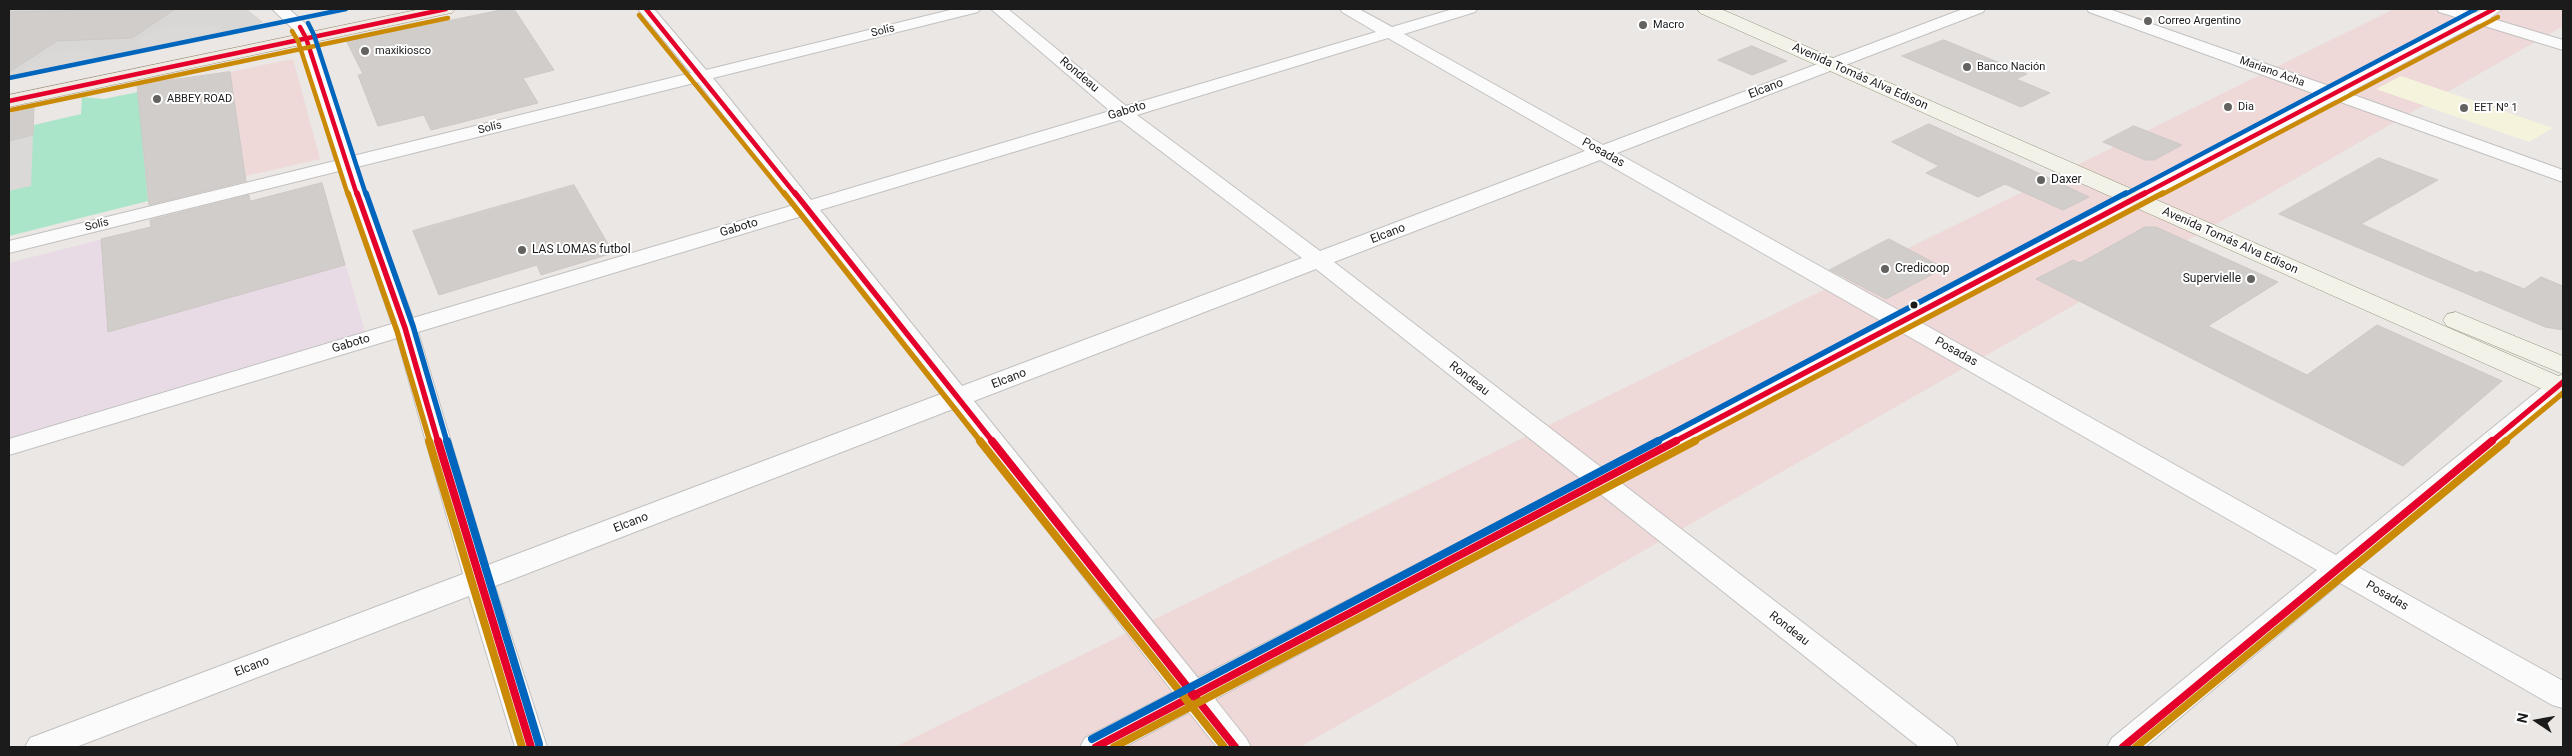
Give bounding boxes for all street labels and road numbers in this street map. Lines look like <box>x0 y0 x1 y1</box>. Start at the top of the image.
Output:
street label: Solís <box>870 22 896 40</box>
street label: Avenida Tomás Alva Edison <box>1790 41 1930 113</box>
street label: Rondeau <box>1056 54 1102 96</box>
street label: Mariano Acha <box>2238 54 2306 90</box>
street label: Elcano <box>1747 76 1785 102</box>
street label: Gaboto <box>1106 98 1148 124</box>
street label: Solís <box>477 119 503 137</box>
street label: Posadas <box>1579 135 1627 171</box>
street label: Avenida Tomás Alva Edison <box>2160 205 2300 277</box>
street label: Gaboto <box>718 215 760 241</box>
street label: Solís <box>84 216 110 234</box>
street label: Elcano <box>1369 221 1407 247</box>
street label: Gaboto <box>330 331 372 357</box>
street label: Posadas <box>1932 334 1980 370</box>
street label: Rondeau <box>1446 359 1492 399</box>
street label: Elcano <box>990 366 1028 392</box>
street label: Elcano <box>612 510 650 536</box>
street label: Posadas <box>2363 578 2411 614</box>
street label: Rondeau <box>1766 609 1812 649</box>
street label: Elcano <box>233 654 271 680</box>

